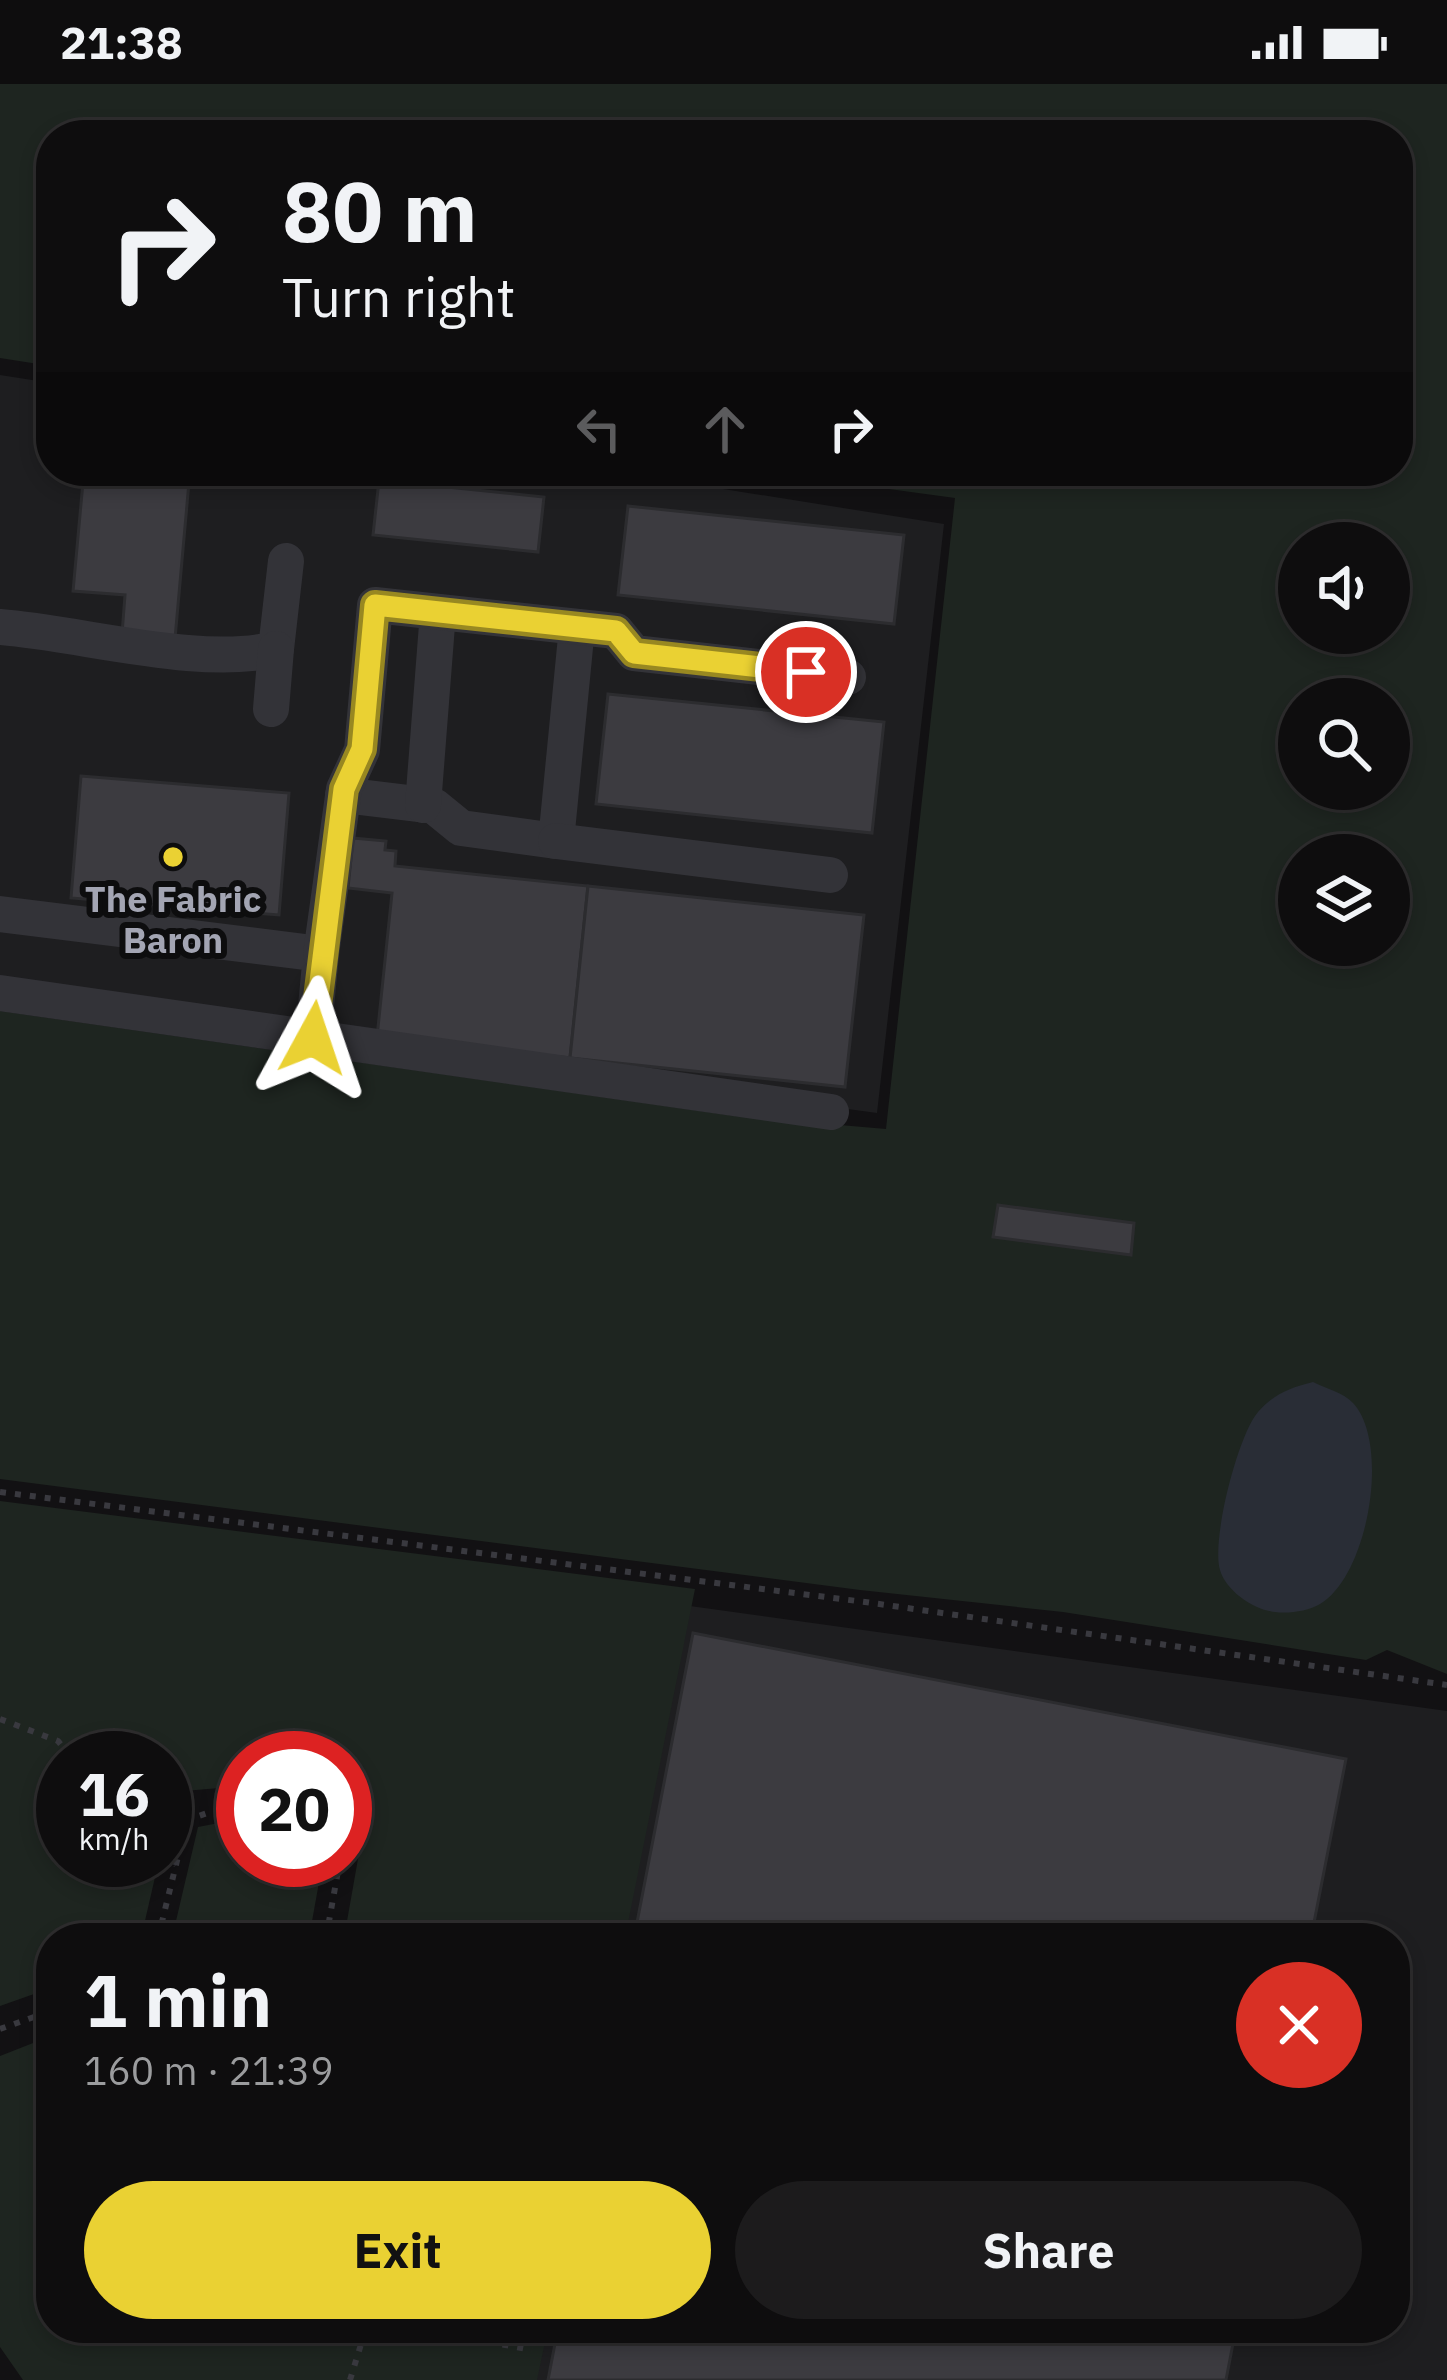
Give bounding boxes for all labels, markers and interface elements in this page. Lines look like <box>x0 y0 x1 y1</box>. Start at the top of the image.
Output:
text: 21:38 <box>60 13 183 71</box>
text: 80 m <box>282 156 478 265</box>
icon: right <box>84 168 240 324</box>
text: Turn right <box>282 262 516 332</box>
icon: left <box>566 396 632 462</box>
icon: ahead <box>692 396 758 462</box>
icon: right <box>818 396 884 462</box>
map controls <box>1278 522 1410 966</box>
button: sound <box>1278 522 1410 654</box>
pin <box>755 621 857 723</box>
icon: arrive <box>773 639 839 705</box>
button: search <box>1278 678 1410 810</box>
button: layers <box>1278 834 1410 966</box>
marker: The Fabric Baron <box>160 844 186 870</box>
place label: The Fabric Baron <box>85 875 261 963</box>
position arrow <box>250 975 376 1101</box>
speed limit sign: 20 <box>216 1731 372 1887</box>
text: 16 <box>78 1754 150 1833</box>
text: km/h <box>79 1819 149 1858</box>
text: 1 min <box>84 1953 272 2047</box>
button: close <box>1236 1962 1362 2088</box>
text: 160 m · 21:39 <box>84 2045 334 2096</box>
button: Exit <box>84 2181 711 2319</box>
button: Share <box>735 2181 1362 2319</box>

